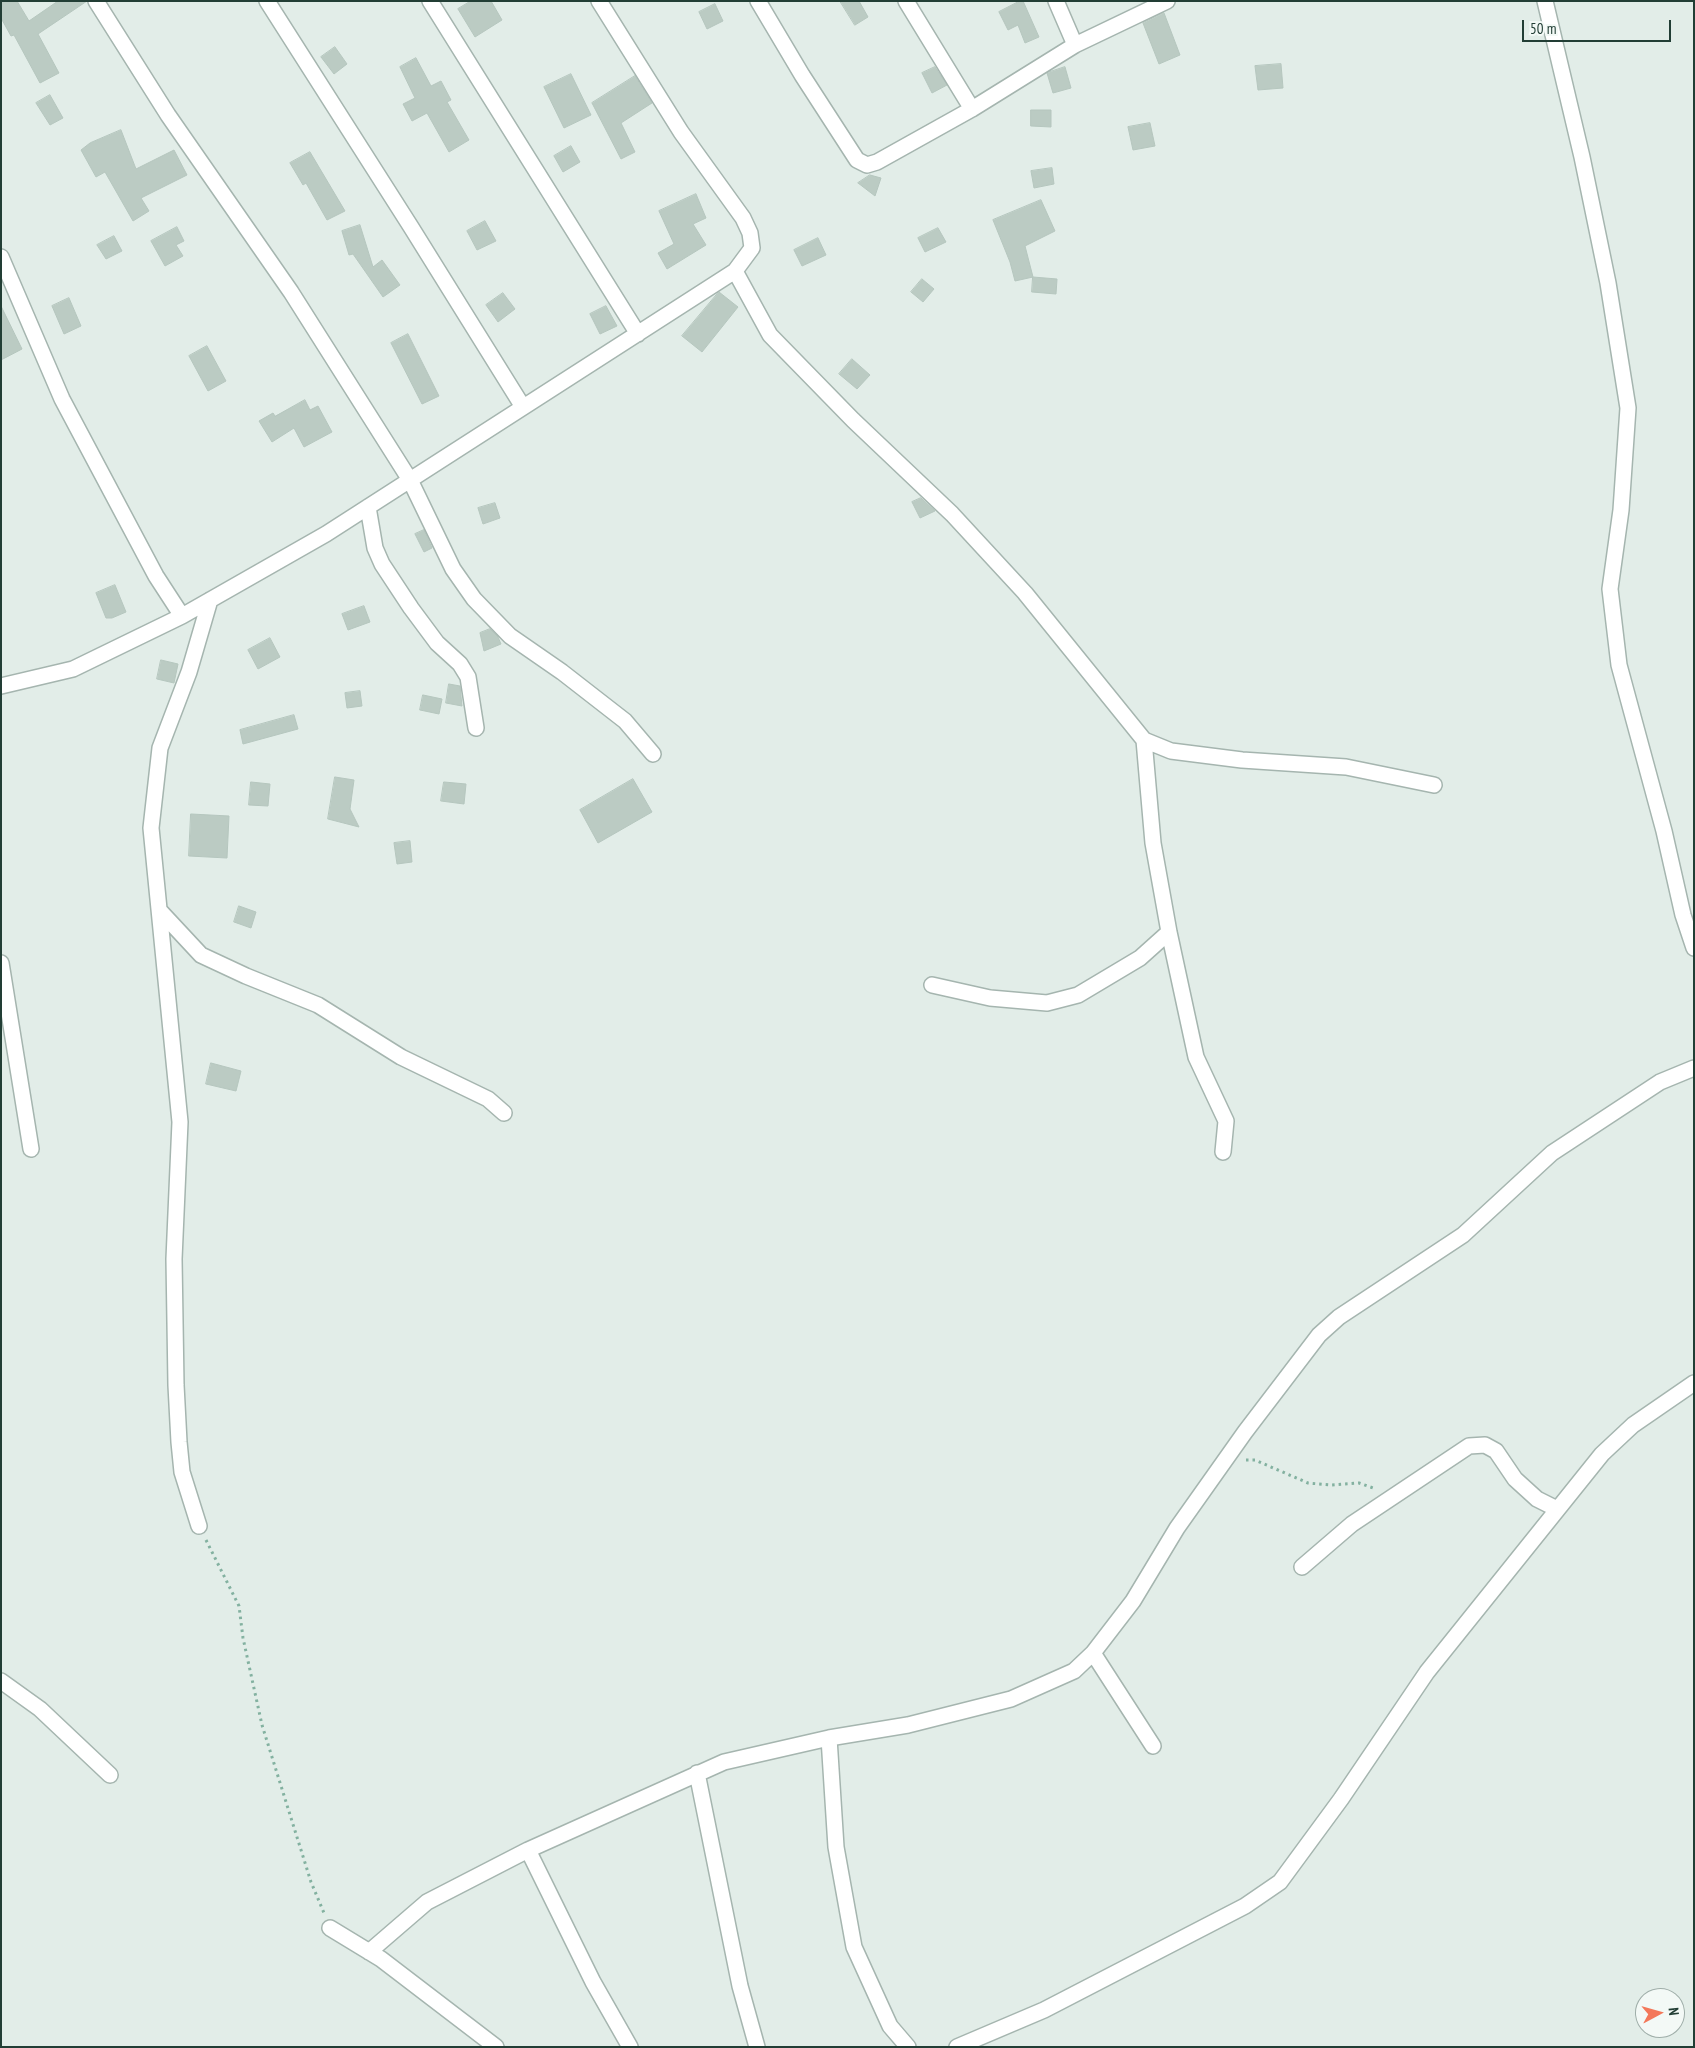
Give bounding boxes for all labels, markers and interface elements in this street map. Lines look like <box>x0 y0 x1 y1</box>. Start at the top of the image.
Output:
scale bar <box>1525 10 1674 42</box>
text: 50 m <box>1530 19 1556 38</box>
north arrow <box>1635 1988 1685 2038</box>
text: N <box>1665 2007 1683 2016</box>

